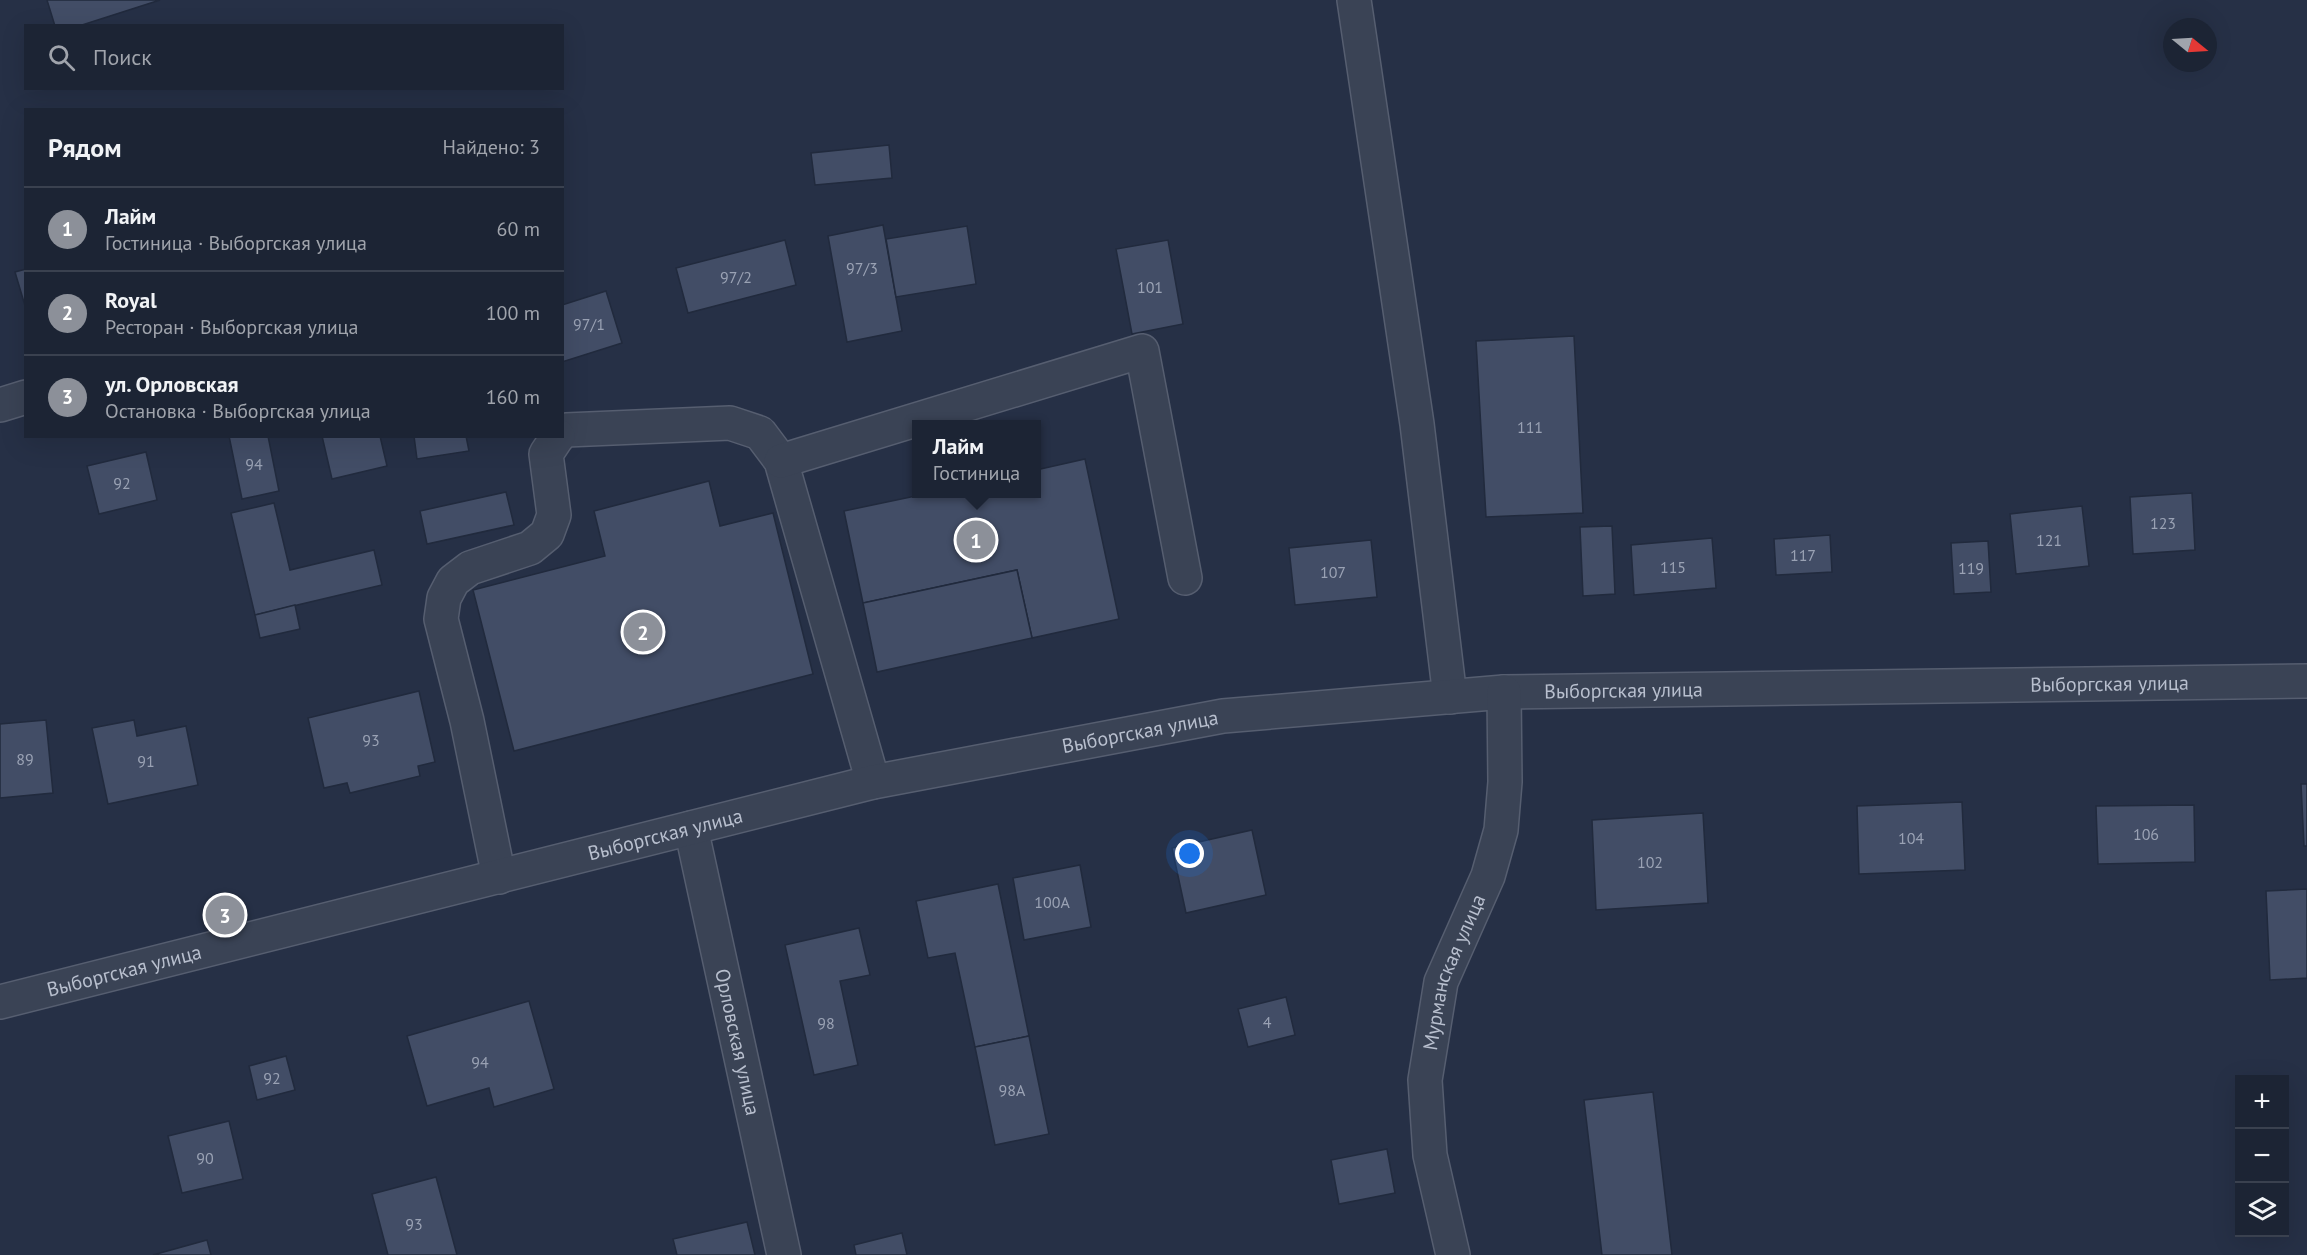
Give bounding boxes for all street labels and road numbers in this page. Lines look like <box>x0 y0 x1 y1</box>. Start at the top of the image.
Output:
street label: Выборгская улица <box>2030 670 2189 698</box>
street label: Выборгская улица <box>1544 676 1703 704</box>
street label: Выборгская улица <box>1060 704 1220 759</box>
street label: Выборгская улица <box>585 802 745 866</box>
street label: Мурманская улица <box>1417 890 1491 1052</box>
street label: Выборгская улица <box>44 939 204 1003</box>
street label: Орловская улица <box>709 966 766 1118</box>

